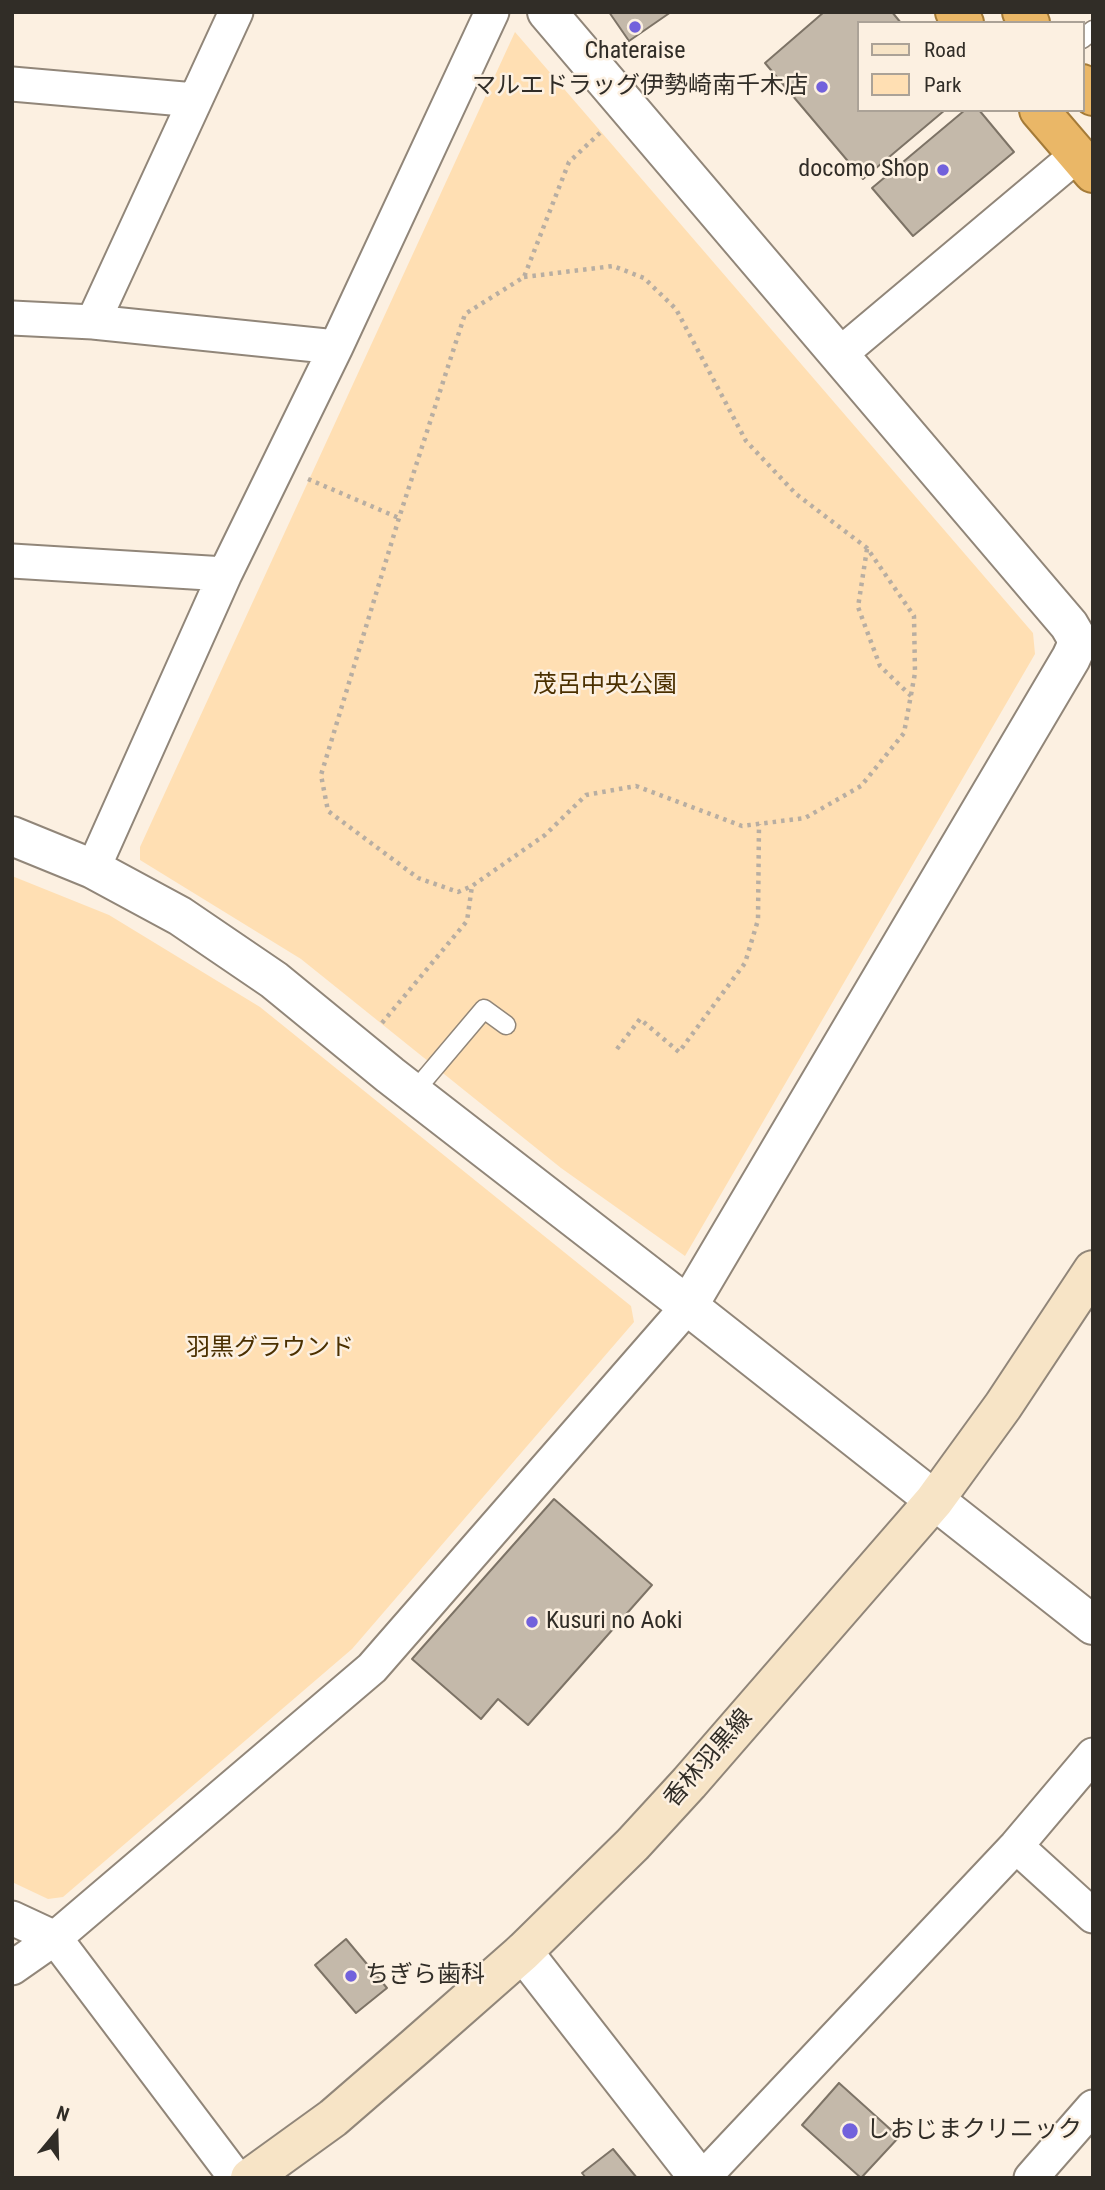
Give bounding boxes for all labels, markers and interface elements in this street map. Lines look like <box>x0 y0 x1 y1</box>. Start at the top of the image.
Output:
marker: Chateraise <box>627 19 643 35</box>
legend <box>856 21 1084 112</box>
place label: Chateraise <box>584 38 686 66</box>
text: Road <box>924 38 966 62</box>
place label: マルエドラッグ伊勢崎南千木店 <box>472 73 808 101</box>
text: Park <box>924 73 961 97</box>
marker: マルエドラッグ伊勢崎南千木店 <box>814 79 830 95</box>
place label: docomo Shop <box>798 156 929 184</box>
marker: docomo Shop <box>935 162 951 178</box>
park label: 茂呂中央公園 <box>533 672 677 700</box>
park label: 羽黒グラウンド <box>186 1335 354 1363</box>
place label: Kusuri no Aoki <box>546 1608 683 1636</box>
marker: Kusuri no Aoki <box>524 1614 540 1630</box>
street label: 香林羽黒線 <box>659 1704 759 1814</box>
place label: ちぎら歯科 <box>365 1962 485 1990</box>
marker: ちぎら歯科 <box>343 1968 359 1984</box>
north arrow <box>21 2099 91 2169</box>
text: N <box>54 2101 72 2126</box>
place label: しおじまクリニック <box>866 2117 1082 2145</box>
marker: しおじまクリニック <box>840 2121 860 2141</box>

